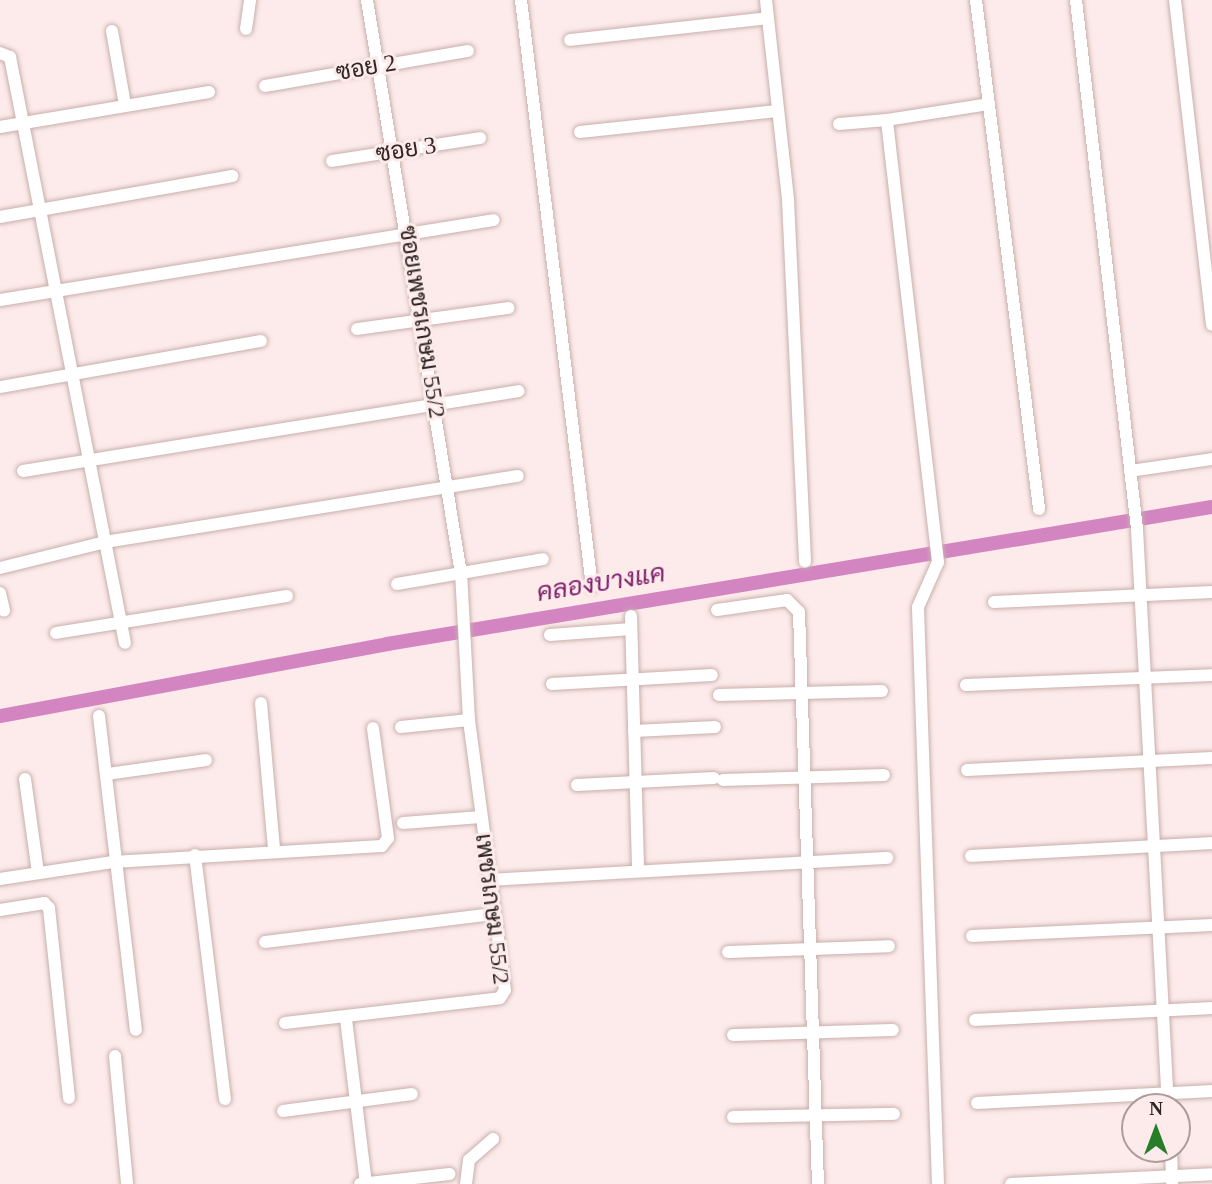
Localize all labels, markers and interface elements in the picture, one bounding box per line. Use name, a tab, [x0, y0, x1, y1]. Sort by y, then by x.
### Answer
street label: ซอย 2	[334, 49, 398, 87]
street label: ซอย 3	[374, 131, 438, 169]
street label: ซอยเพชรเกษม 55/2	[393, 224, 451, 420]
water label: คลองบางแค	[534, 557, 668, 609]
street label: เพชรเกษม 55/2	[468, 832, 516, 986]
north arrow	[1121, 1093, 1191, 1163]
text: N	[1149, 1098, 1163, 1119]

